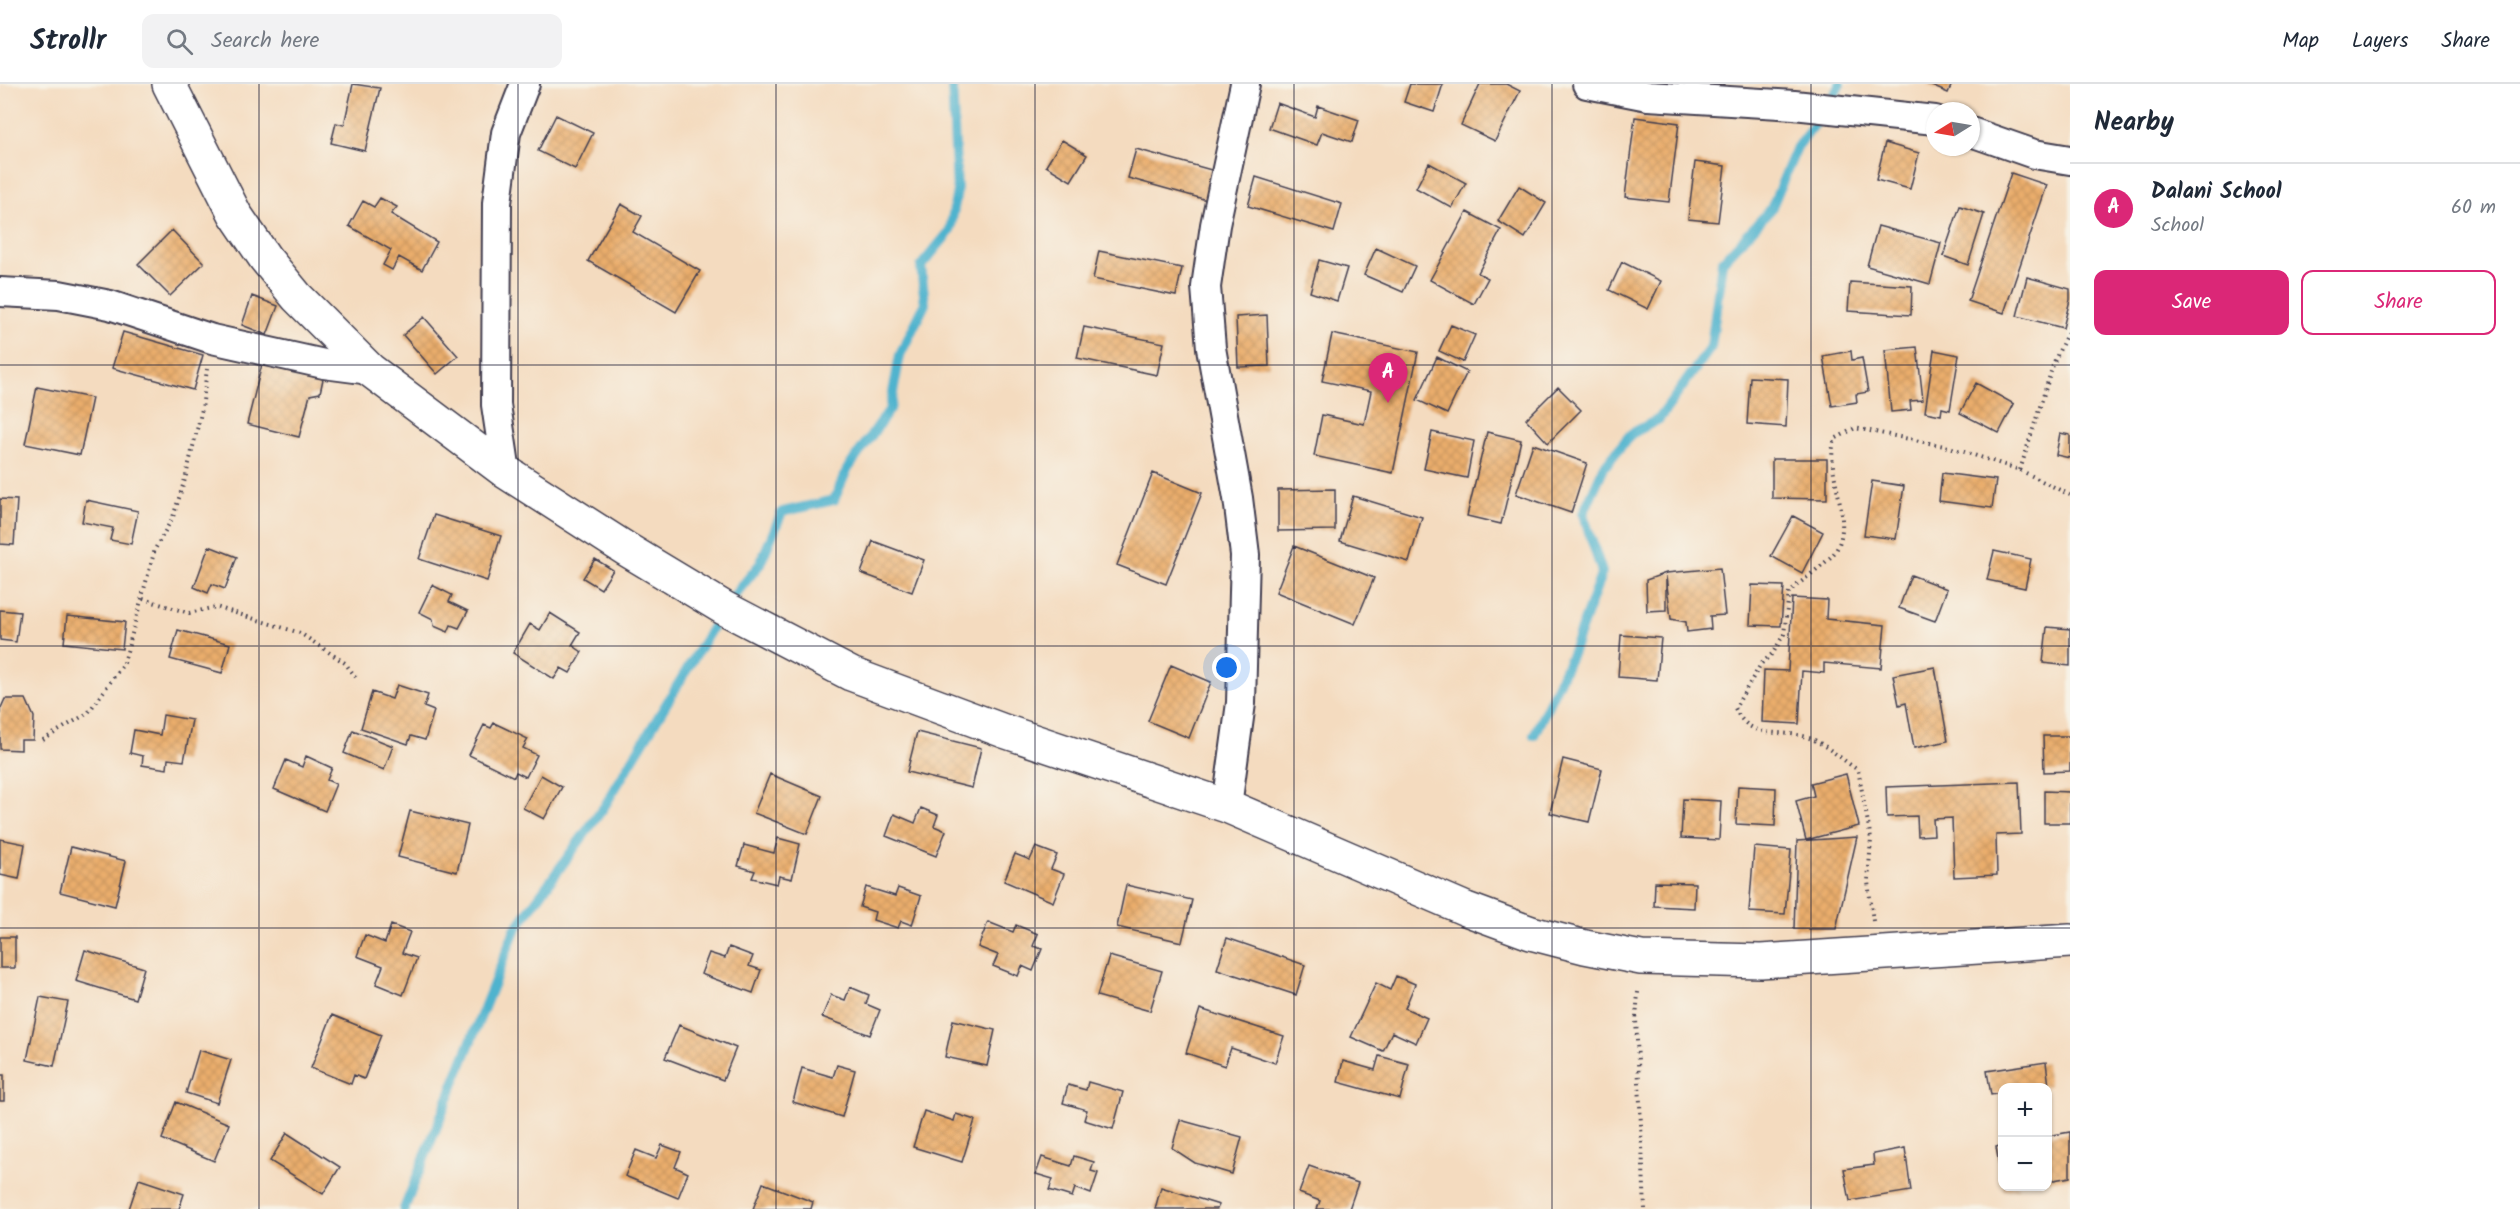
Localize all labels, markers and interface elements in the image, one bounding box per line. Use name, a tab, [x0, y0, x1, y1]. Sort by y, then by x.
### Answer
search box	[142, 14, 562, 68]
text: Strollr	[30, 19, 106, 64]
text: Search here	[211, 24, 320, 59]
icon: search	[163, 25, 196, 58]
text: Map	[2282, 25, 2319, 58]
text: Layers	[2352, 25, 2408, 58]
text: Share	[2441, 25, 2490, 58]
north arrow	[1926, 102, 1980, 156]
text: Nearby	[2094, 102, 2174, 144]
text: Dalani School	[2151, 175, 2282, 210]
text: A	[2107, 192, 2120, 224]
text: 60 m	[2451, 192, 2496, 224]
text: School	[2151, 210, 2204, 242]
button: Save	[2094, 270, 2289, 335]
button: Share	[2301, 270, 2496, 335]
pin: A	[1368, 354, 1408, 403]
your location	[1212, 653, 1241, 682]
map controls	[1998, 1083, 2052, 1191]
button: +	[1998, 1083, 2052, 1137]
button: −	[1998, 1137, 2052, 1191]

